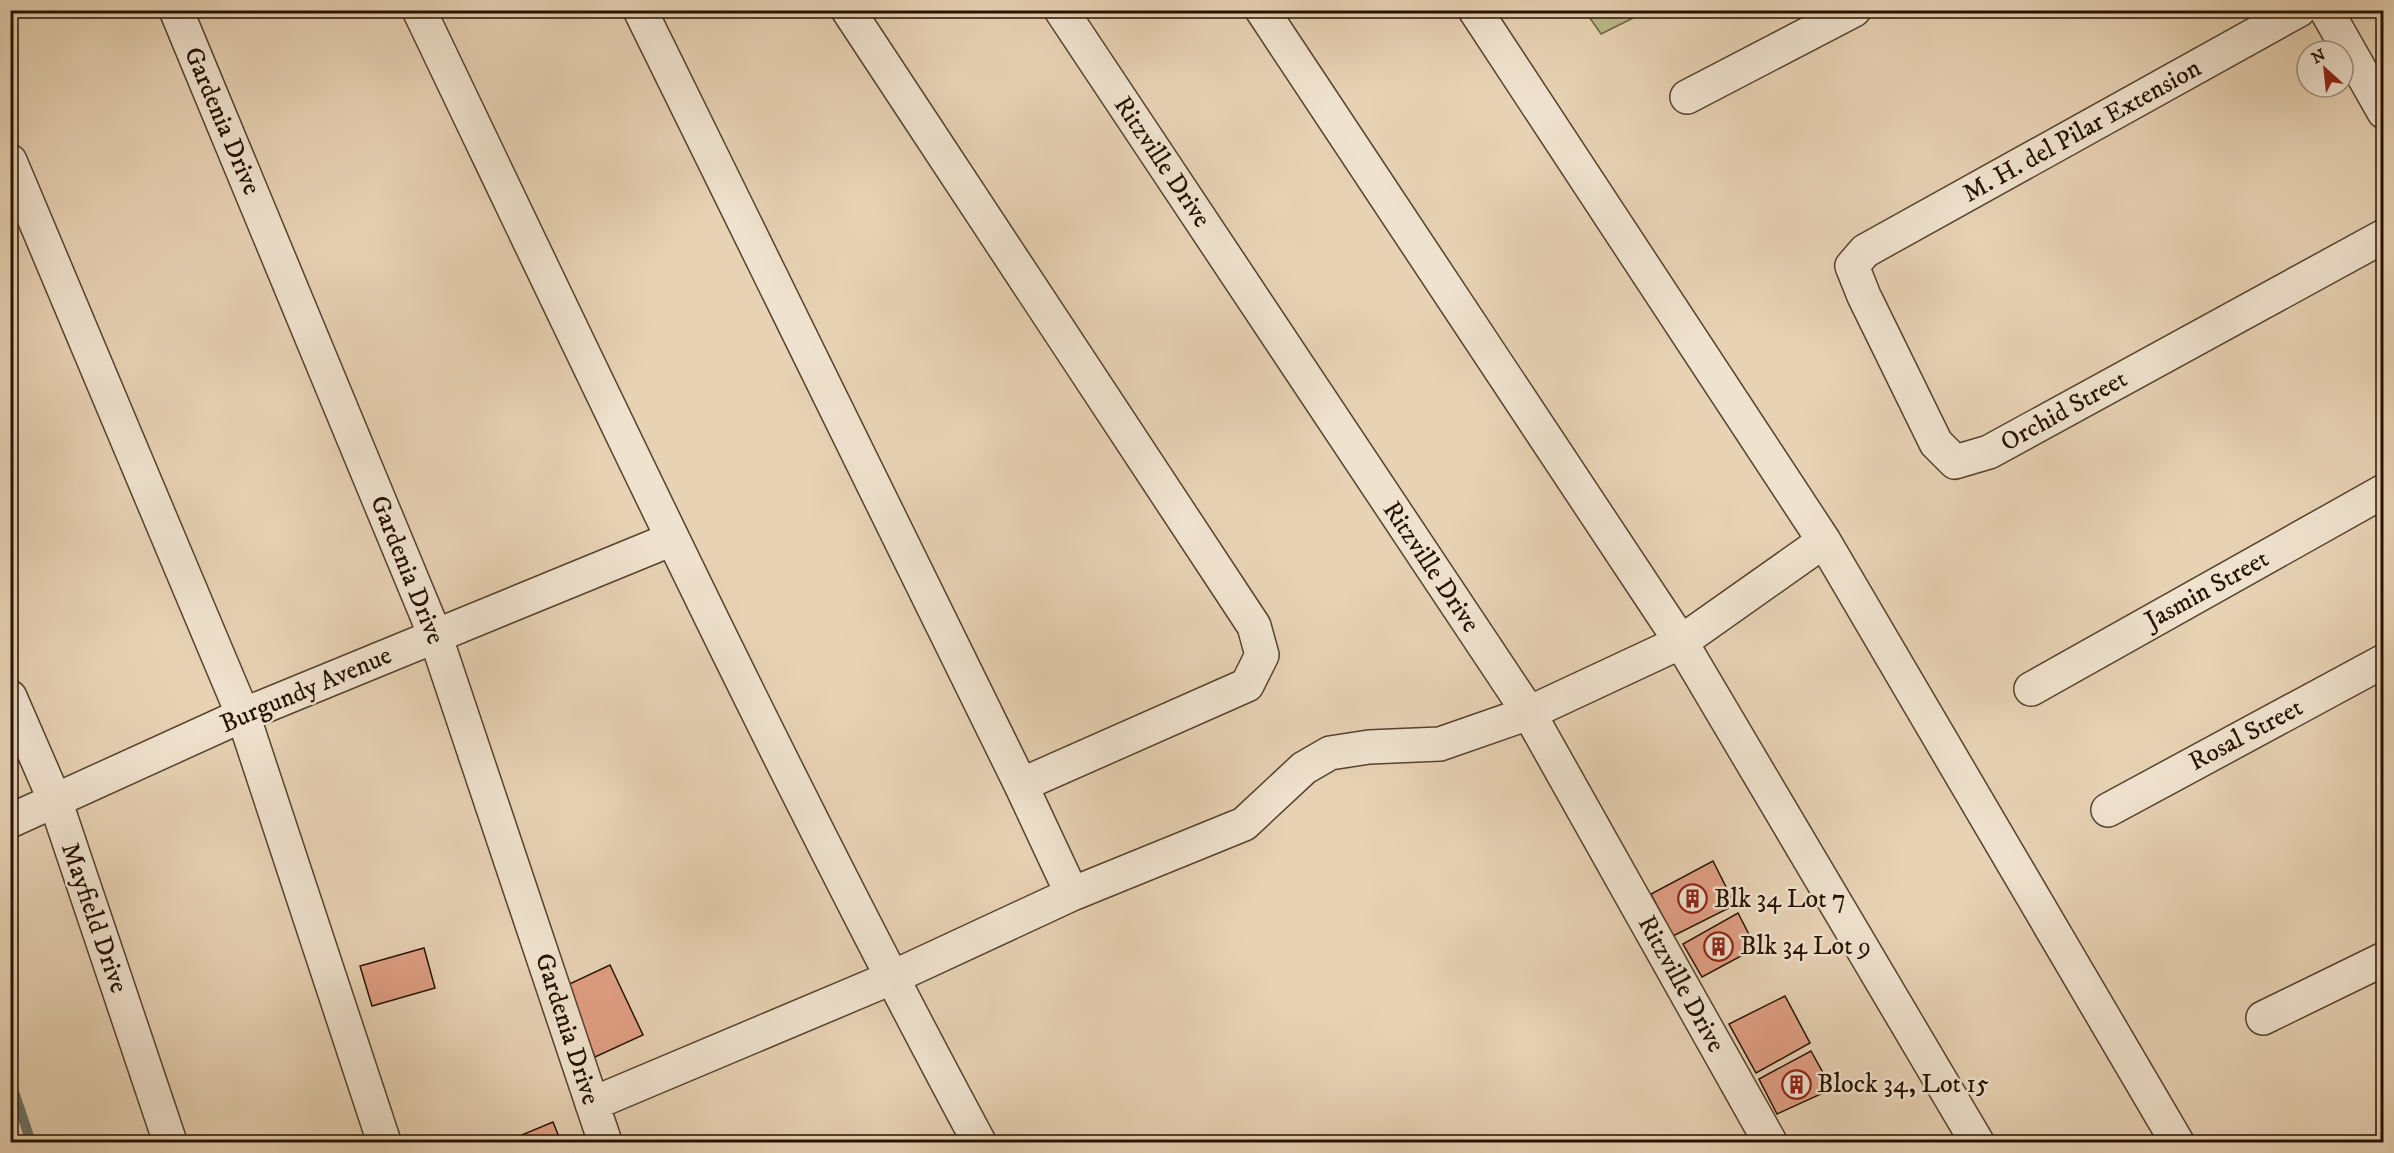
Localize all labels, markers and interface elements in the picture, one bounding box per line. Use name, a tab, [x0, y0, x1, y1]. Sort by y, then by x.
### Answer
north arrow	[2295, 39, 2355, 99]
street label: Gardenia Drive	[176, 42, 268, 200]
text: N	[2308, 45, 2329, 68]
street label: M. H. del Pilar Extension	[1957, 52, 2207, 210]
street label: Ritzville Drive	[1106, 90, 1218, 234]
street label: Orchid Street	[1995, 363, 2133, 459]
street label: Gardenia Drive	[362, 491, 452, 649]
street label: Ritzville Drive	[1375, 495, 1487, 639]
street label: Jasmin Street	[2138, 542, 2275, 638]
street label: Burgundy Avenue	[215, 639, 397, 741]
street label: Rosal Street	[2183, 691, 2309, 779]
street label: Mayfield Drive	[53, 839, 135, 997]
building icon: Blk 34 Lot 7	[1677, 883, 1709, 915]
place label: Blk 34 Lot 7	[1714, 883, 1846, 916]
street label: Ritzville Drive	[1630, 910, 1732, 1058]
building icon: Blk 34 Lot 9	[1703, 930, 1735, 962]
place label: Blk 34 Lot 9	[1740, 930, 1871, 963]
street label: Gardenia Drive	[527, 949, 607, 1109]
building icon: Block 34, Lot 15	[1780, 1068, 1812, 1100]
place label: Block 34, Lot 15	[1817, 1068, 1989, 1101]

